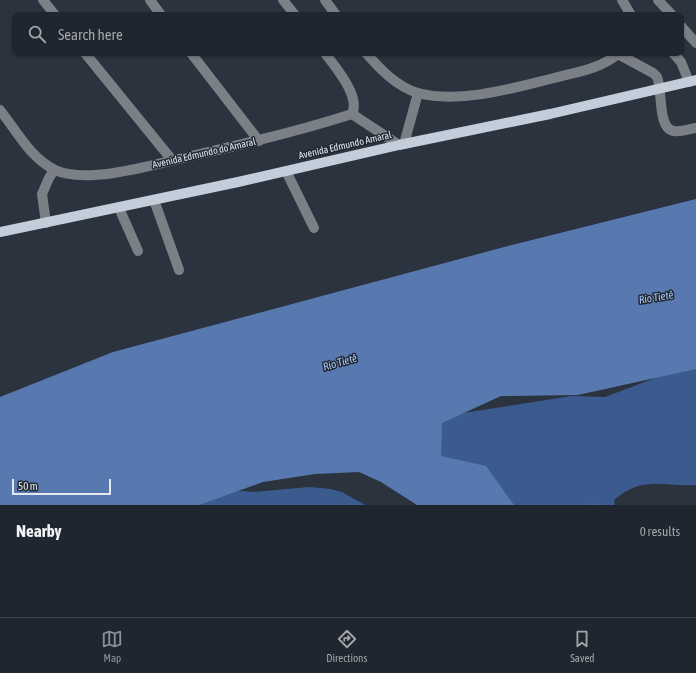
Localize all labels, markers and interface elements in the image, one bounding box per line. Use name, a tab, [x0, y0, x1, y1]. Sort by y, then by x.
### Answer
search box	[12, 12, 684, 56]
icon: search	[26, 23, 48, 45]
text: Search here	[58, 26, 123, 43]
street label: Avenida Edmundo Amaral	[298, 129, 393, 161]
street label: Avenida Edmundo do Amaral	[151, 136, 257, 170]
water label: Rio Tietê	[638, 288, 674, 306]
water label: Rio Tietê	[322, 351, 358, 373]
scale bar	[12, 477, 111, 496]
text: 50 m	[18, 480, 38, 492]
text: Nearby	[16, 521, 62, 541]
text: 0 results	[640, 524, 680, 539]
tab: Map	[101, 628, 123, 664]
tab: Directions	[326, 628, 367, 664]
tab: Saved	[570, 628, 595, 664]

